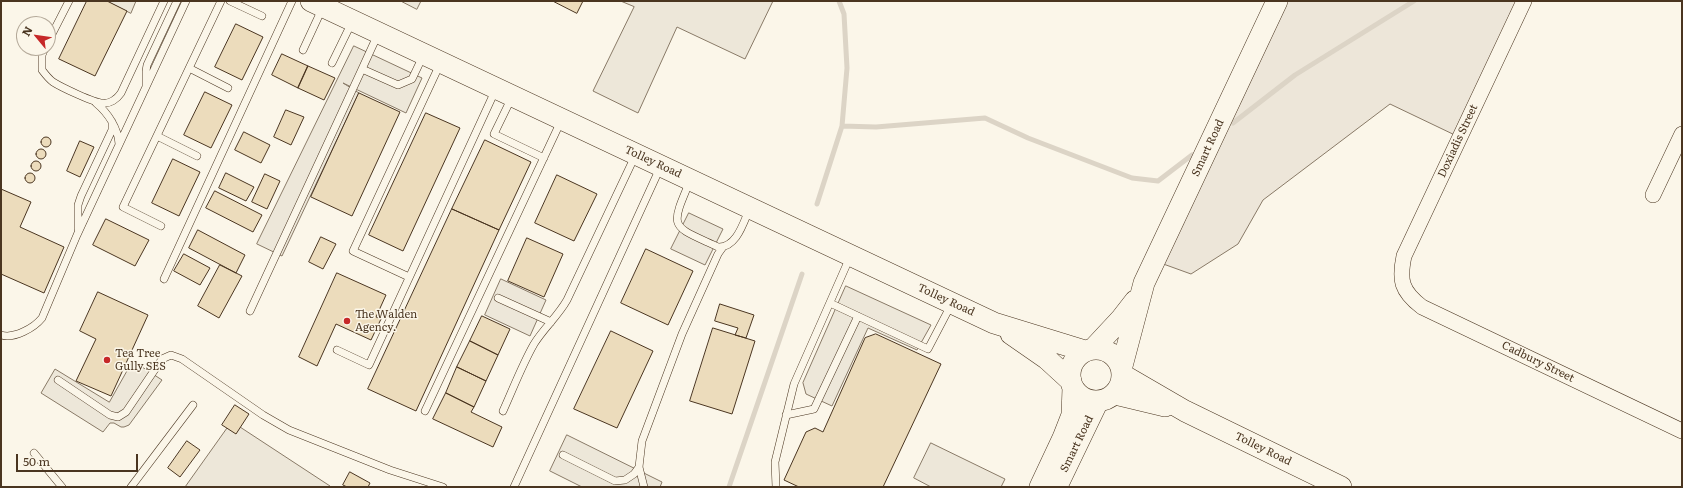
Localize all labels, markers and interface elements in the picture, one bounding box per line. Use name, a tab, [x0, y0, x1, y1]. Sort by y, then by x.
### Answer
north arrow	[16, 16, 56, 56]
text: N	[17, 23, 36, 39]
street label: Doxiadis Street	[1435, 102, 1481, 180]
street label: Smart Road	[1189, 117, 1227, 179]
street label: Tolley Road	[622, 143, 684, 181]
street label: Tolley Road	[915, 281, 977, 319]
place label: The Walden Agency.	[355, 308, 417, 334]
marker: The Walden Agency.	[342, 316, 352, 326]
street label: Cadbury Street	[1500, 339, 1576, 385]
place label: Tea Tree Gully SES	[115, 347, 166, 373]
marker: Tea Tree Gully SES	[102, 355, 112, 365]
street label: Smart Road	[1058, 413, 1096, 475]
street label: Tolley Road	[1232, 430, 1294, 468]
scale bar	[18, 446, 140, 472]
text: 50 m	[23, 452, 50, 470]

